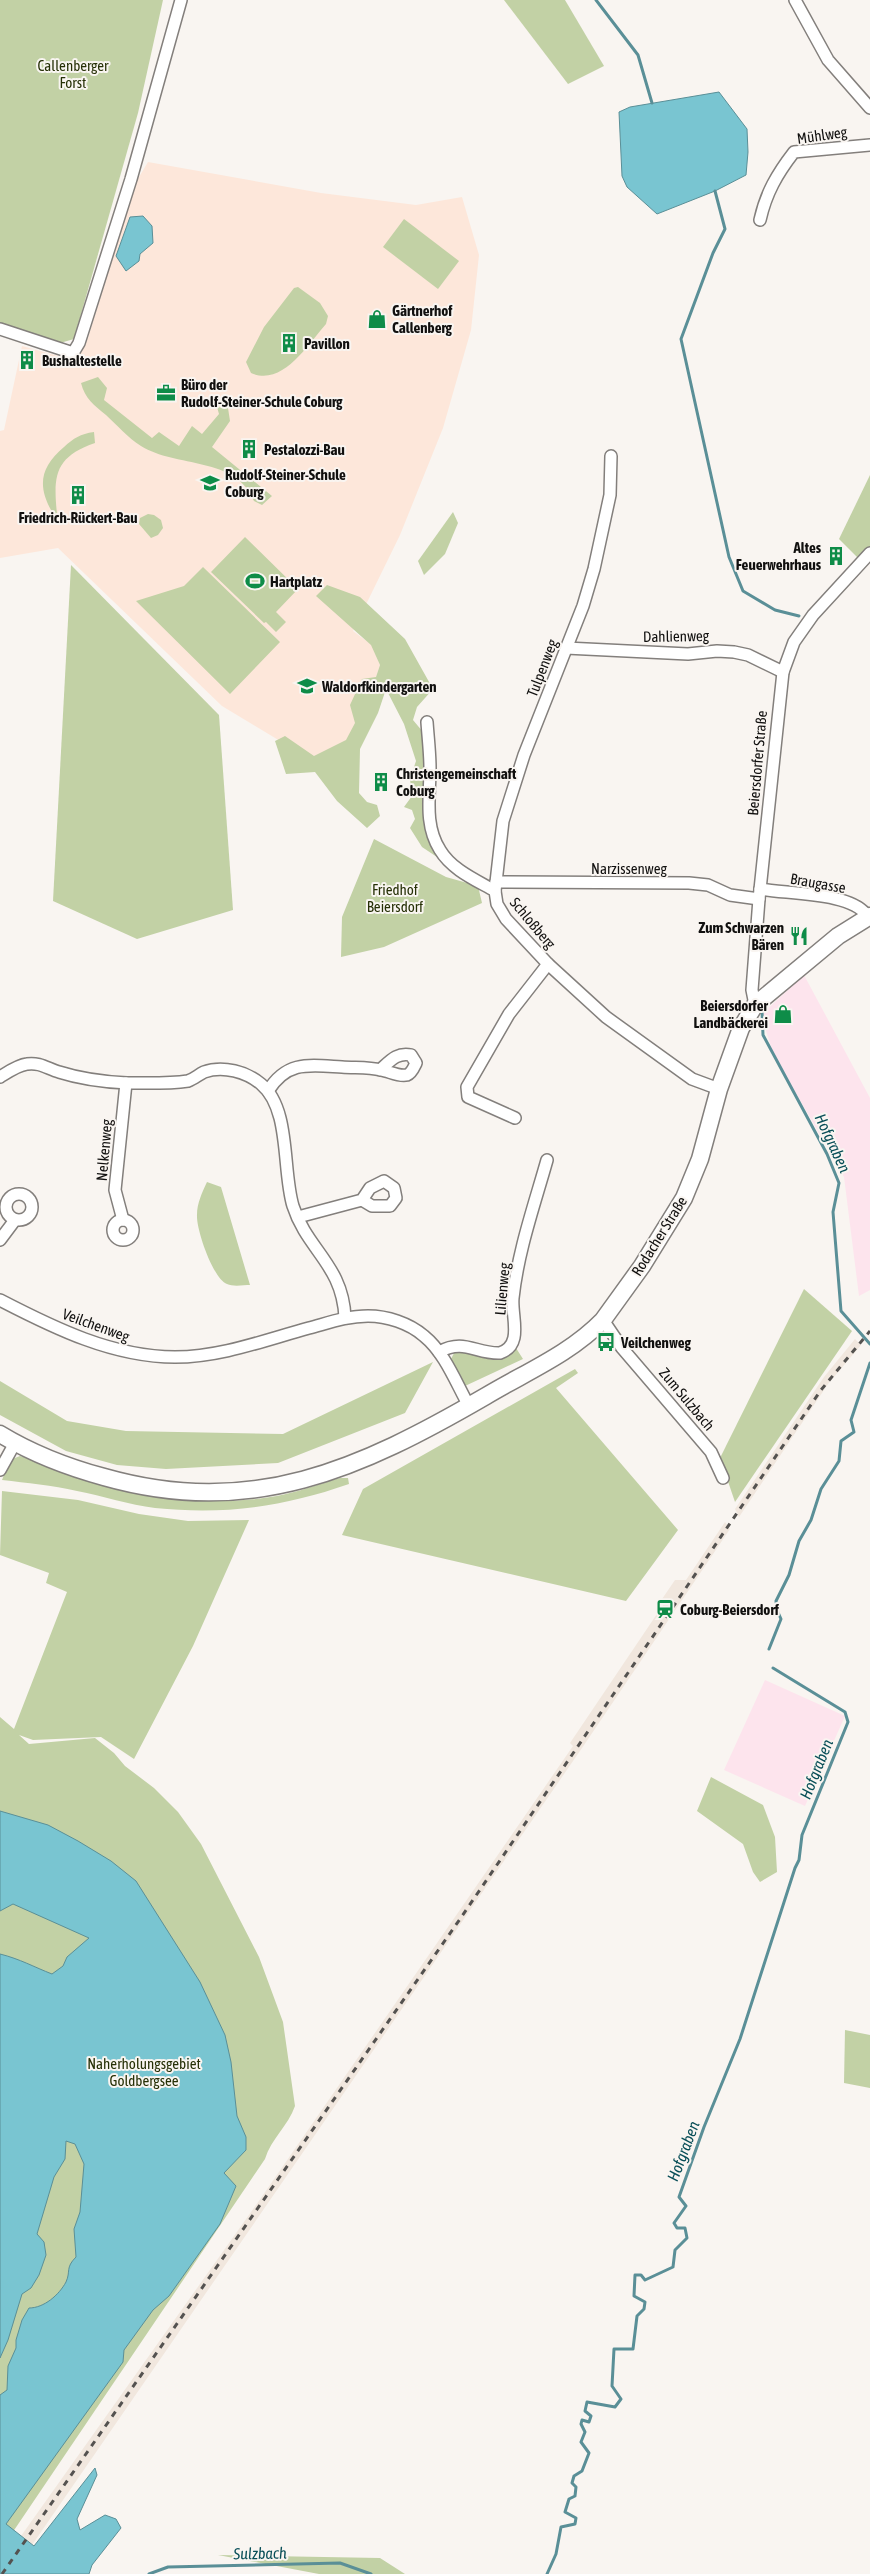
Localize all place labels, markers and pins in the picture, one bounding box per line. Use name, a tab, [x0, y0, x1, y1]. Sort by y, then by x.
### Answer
place label: Gärtnerhof Callenberg	[392, 302, 453, 336]
shop icon: Gärtnerhof Callenberg	[366, 308, 388, 330]
building icon: Pavillon	[278, 332, 300, 354]
place label: Pavillon	[304, 335, 350, 352]
building icon: Bushaltestelle	[16, 349, 38, 371]
place label: Bushaltestelle	[42, 352, 122, 369]
place label: Büro der Rudolf-Steiner-Schule Coburg	[181, 376, 343, 410]
office icon: Büro der Rudolf-Steiner-Schule Coburg	[155, 382, 177, 404]
building icon: Pestalozzi-Bau	[238, 438, 260, 460]
place label: Pestalozzi-Bau	[264, 441, 345, 458]
place label: Rudolf-Steiner-Schule Coburg	[225, 466, 346, 500]
school or university icon: Rudolf-Steiner-Schule Coburg	[199, 472, 221, 494]
building icon: Friedrich-Rückert-Bau	[67, 484, 89, 506]
place label: Friedrich-Rückert-Bau	[19, 509, 138, 526]
place label: Altes Feuerwehrhaus	[736, 539, 822, 573]
building icon: Altes Feuerwehrhaus	[825, 545, 847, 567]
sports icon: Hartplatz	[244, 570, 266, 592]
place label: Hartplatz	[270, 573, 323, 590]
school or university icon: Waldorfkindergarten	[296, 675, 318, 697]
place label: Waldorfkindergarten	[321, 678, 437, 695]
place label: Christengemeinschaft Coburg	[396, 765, 517, 799]
building icon: Christengemeinschaft Coburg	[370, 771, 392, 793]
place label: Zum Schwarzen Bären	[698, 919, 784, 953]
restaurant icon: Zum Schwarzen Bären	[788, 925, 810, 947]
place label: Beiersdorfer Landbäckerei	[693, 997, 769, 1031]
shop icon: Beiersdorfer Landbäckerei	[772, 1003, 794, 1025]
bus stop icon: Veilchenweg	[595, 1331, 617, 1353]
place label: Veilchenweg	[620, 1334, 692, 1351]
station icon: Coburg-Beiersdorf	[654, 1598, 676, 1620]
place label: Coburg-Beiersdorf	[680, 1601, 780, 1618]

